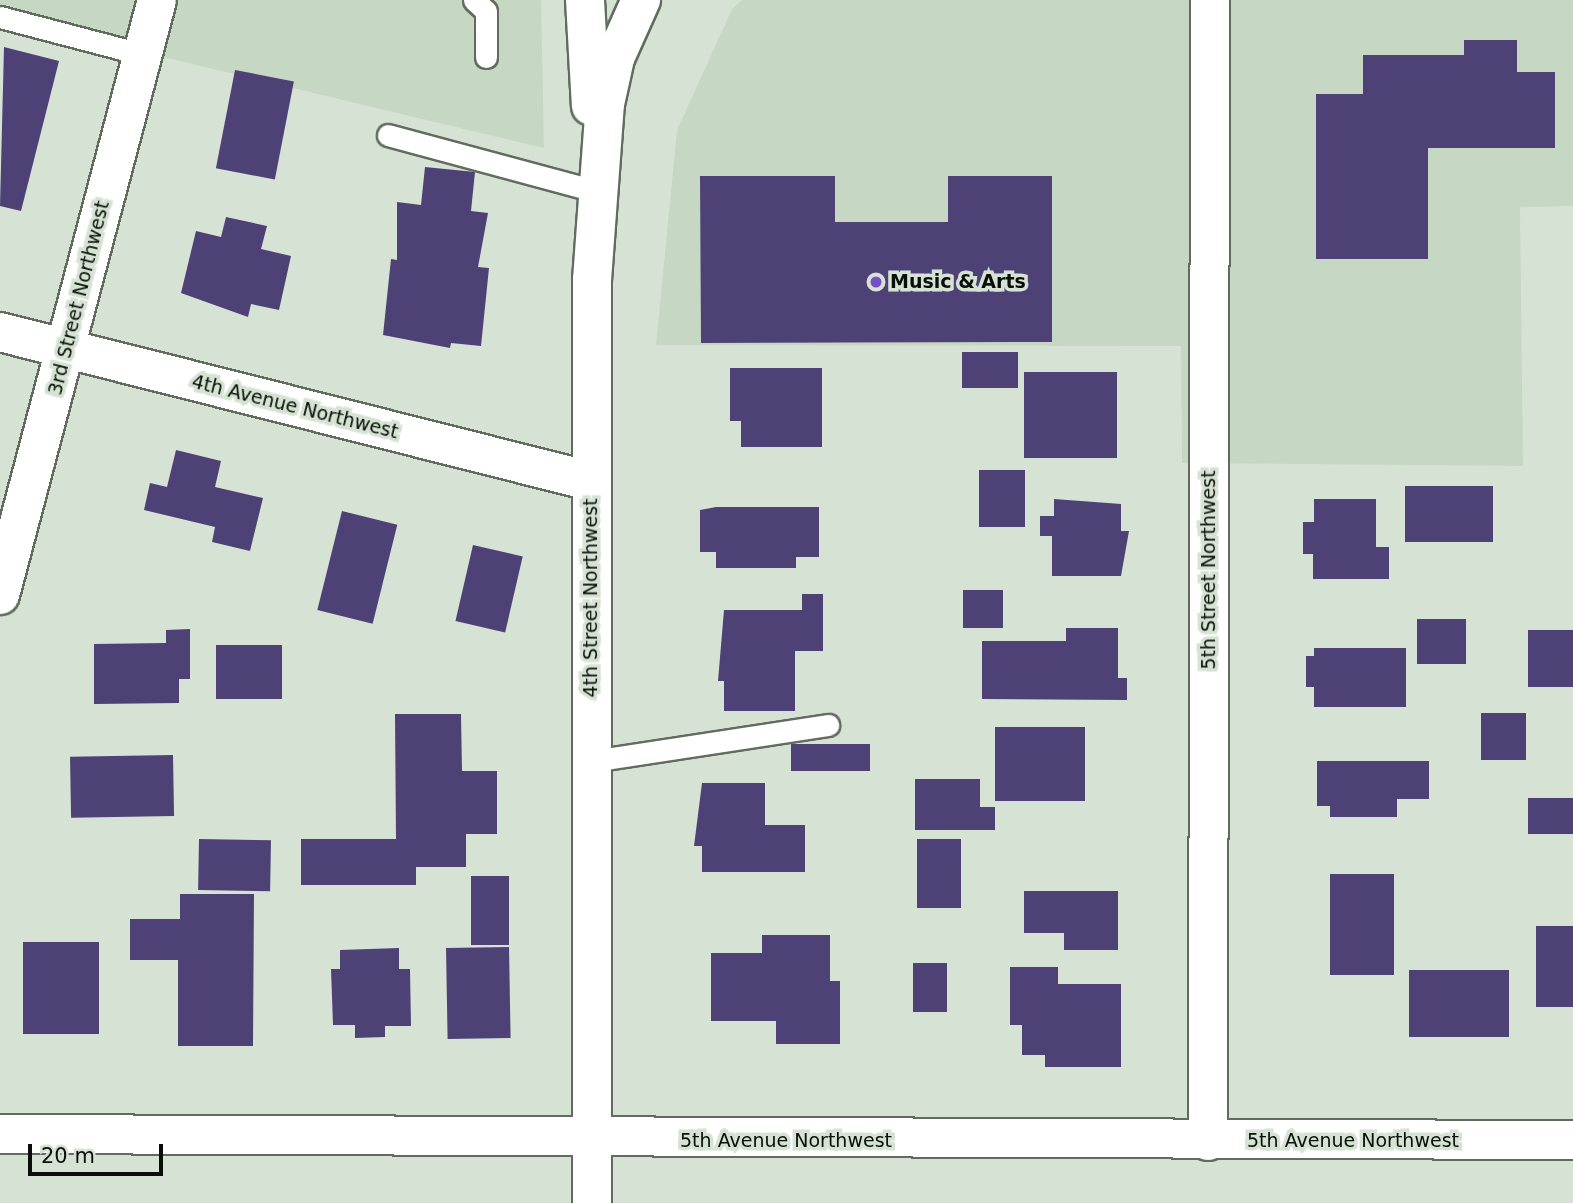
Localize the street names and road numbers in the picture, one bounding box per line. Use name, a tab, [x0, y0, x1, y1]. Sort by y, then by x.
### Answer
street label: 3rd Street Northwest	[44, 199, 114, 397]
street label: 4th Avenue Northwest	[189, 370, 401, 444]
street label: 5th Street Northwest	[1198, 470, 1220, 670]
street label: 4th Street Northwest	[580, 498, 602, 698]
street label: 5th Avenue Northwest	[680, 1130, 892, 1152]
street label: 5th Avenue Northwest	[1247, 1130, 1459, 1152]

